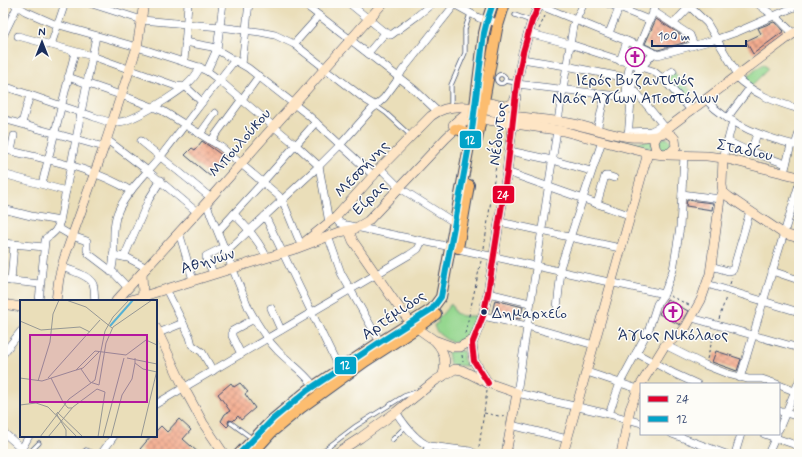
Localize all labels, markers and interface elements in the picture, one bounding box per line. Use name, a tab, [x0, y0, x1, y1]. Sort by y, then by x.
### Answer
north arrow	[22, 22, 62, 62]
scale bar	[652, 22, 746, 48]
text: N	[38, 26, 46, 40]
text: 100 m	[658, 29, 690, 45]
church icon: Ιερός Βυζαντινός Ναός Αγίων Αποστόλων	[624, 46, 646, 68]
place label: Ιερός Βυζαντινός Ναός Αγίων Αποστόλων	[552, 70, 718, 109]
street label: Νέδοντος	[483, 101, 513, 167]
street label: Μπουλούκου	[204, 104, 276, 182]
line badge: 12	[459, 130, 482, 149]
text: 12	[465, 134, 476, 148]
street label: Σταδίου	[715, 134, 775, 167]
street label: Μεσσήνης	[330, 136, 394, 202]
street label: Είρας	[348, 176, 392, 220]
line badge: 24	[492, 185, 515, 204]
text: 24	[497, 189, 509, 203]
street label: Αθηνών	[178, 243, 237, 280]
street label: Αρτέμιδος	[357, 285, 430, 345]
inset map	[20, 300, 157, 437]
church icon: Άγιος Νικόλαος	[662, 301, 684, 323]
place label: Δημαρχείο	[492, 304, 567, 324]
marker: Δημαρχείο	[479, 307, 489, 317]
place label: Άγιος Νικόλαος	[618, 325, 728, 346]
line badge: 12	[334, 356, 357, 375]
text: 12	[340, 359, 351, 373]
legend	[640, 383, 780, 435]
text: 24	[676, 392, 689, 408]
text: 12	[676, 412, 688, 428]

